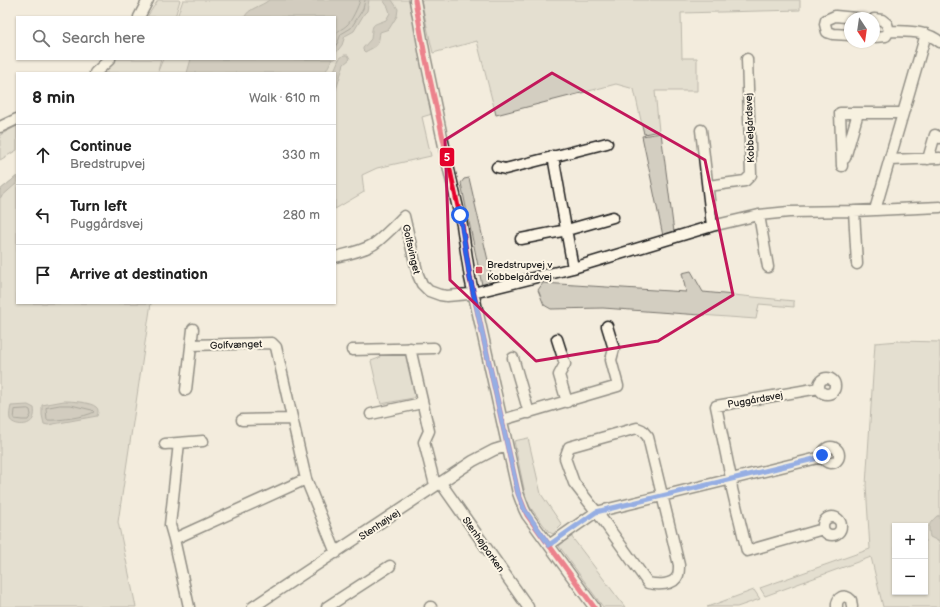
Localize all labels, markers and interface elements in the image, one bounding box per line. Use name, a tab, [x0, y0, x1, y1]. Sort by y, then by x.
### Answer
north arrow	[844, 12, 880, 48]
search box	[16, 16, 336, 60]
icon: search	[30, 27, 52, 49]
text: Search here	[62, 29, 145, 48]
text: 8 min	[32, 88, 75, 108]
text: Walk · 610 m	[249, 90, 320, 106]
street label: Kobbelgårdsvej	[743, 93, 757, 163]
text: Continue	[70, 137, 132, 156]
icon: ahead	[32, 144, 54, 166]
text: 330 m	[282, 147, 320, 163]
line badge: 5	[439, 147, 455, 167]
text: 5	[444, 151, 451, 164]
text: Bredstrupvej	[70, 156, 145, 172]
text: Turn left	[70, 197, 127, 216]
icon: left	[32, 204, 54, 226]
route start	[451, 206, 469, 224]
text: 280 m	[283, 207, 320, 223]
text: Puggårdsvej	[70, 216, 143, 232]
street label: Golfsvinget	[399, 223, 423, 275]
place label: Bredstrupvej v Kobbelgårdvej	[487, 259, 553, 283]
icon: arrive	[32, 264, 54, 286]
text: Arrive at destination	[70, 265, 208, 284]
marker: Bredstrupvej v Kobbelgårdvej	[474, 265, 484, 275]
street label: Golfvænget	[210, 338, 262, 352]
street label: Puggårdsvej	[726, 389, 784, 411]
route end	[813, 446, 831, 464]
street label: Stenhøjvej	[357, 507, 402, 543]
street label: Stenhøjparken	[460, 514, 507, 575]
map controls	[892, 523, 928, 595]
button: +	[892, 523, 928, 559]
button: −	[892, 559, 928, 595]

